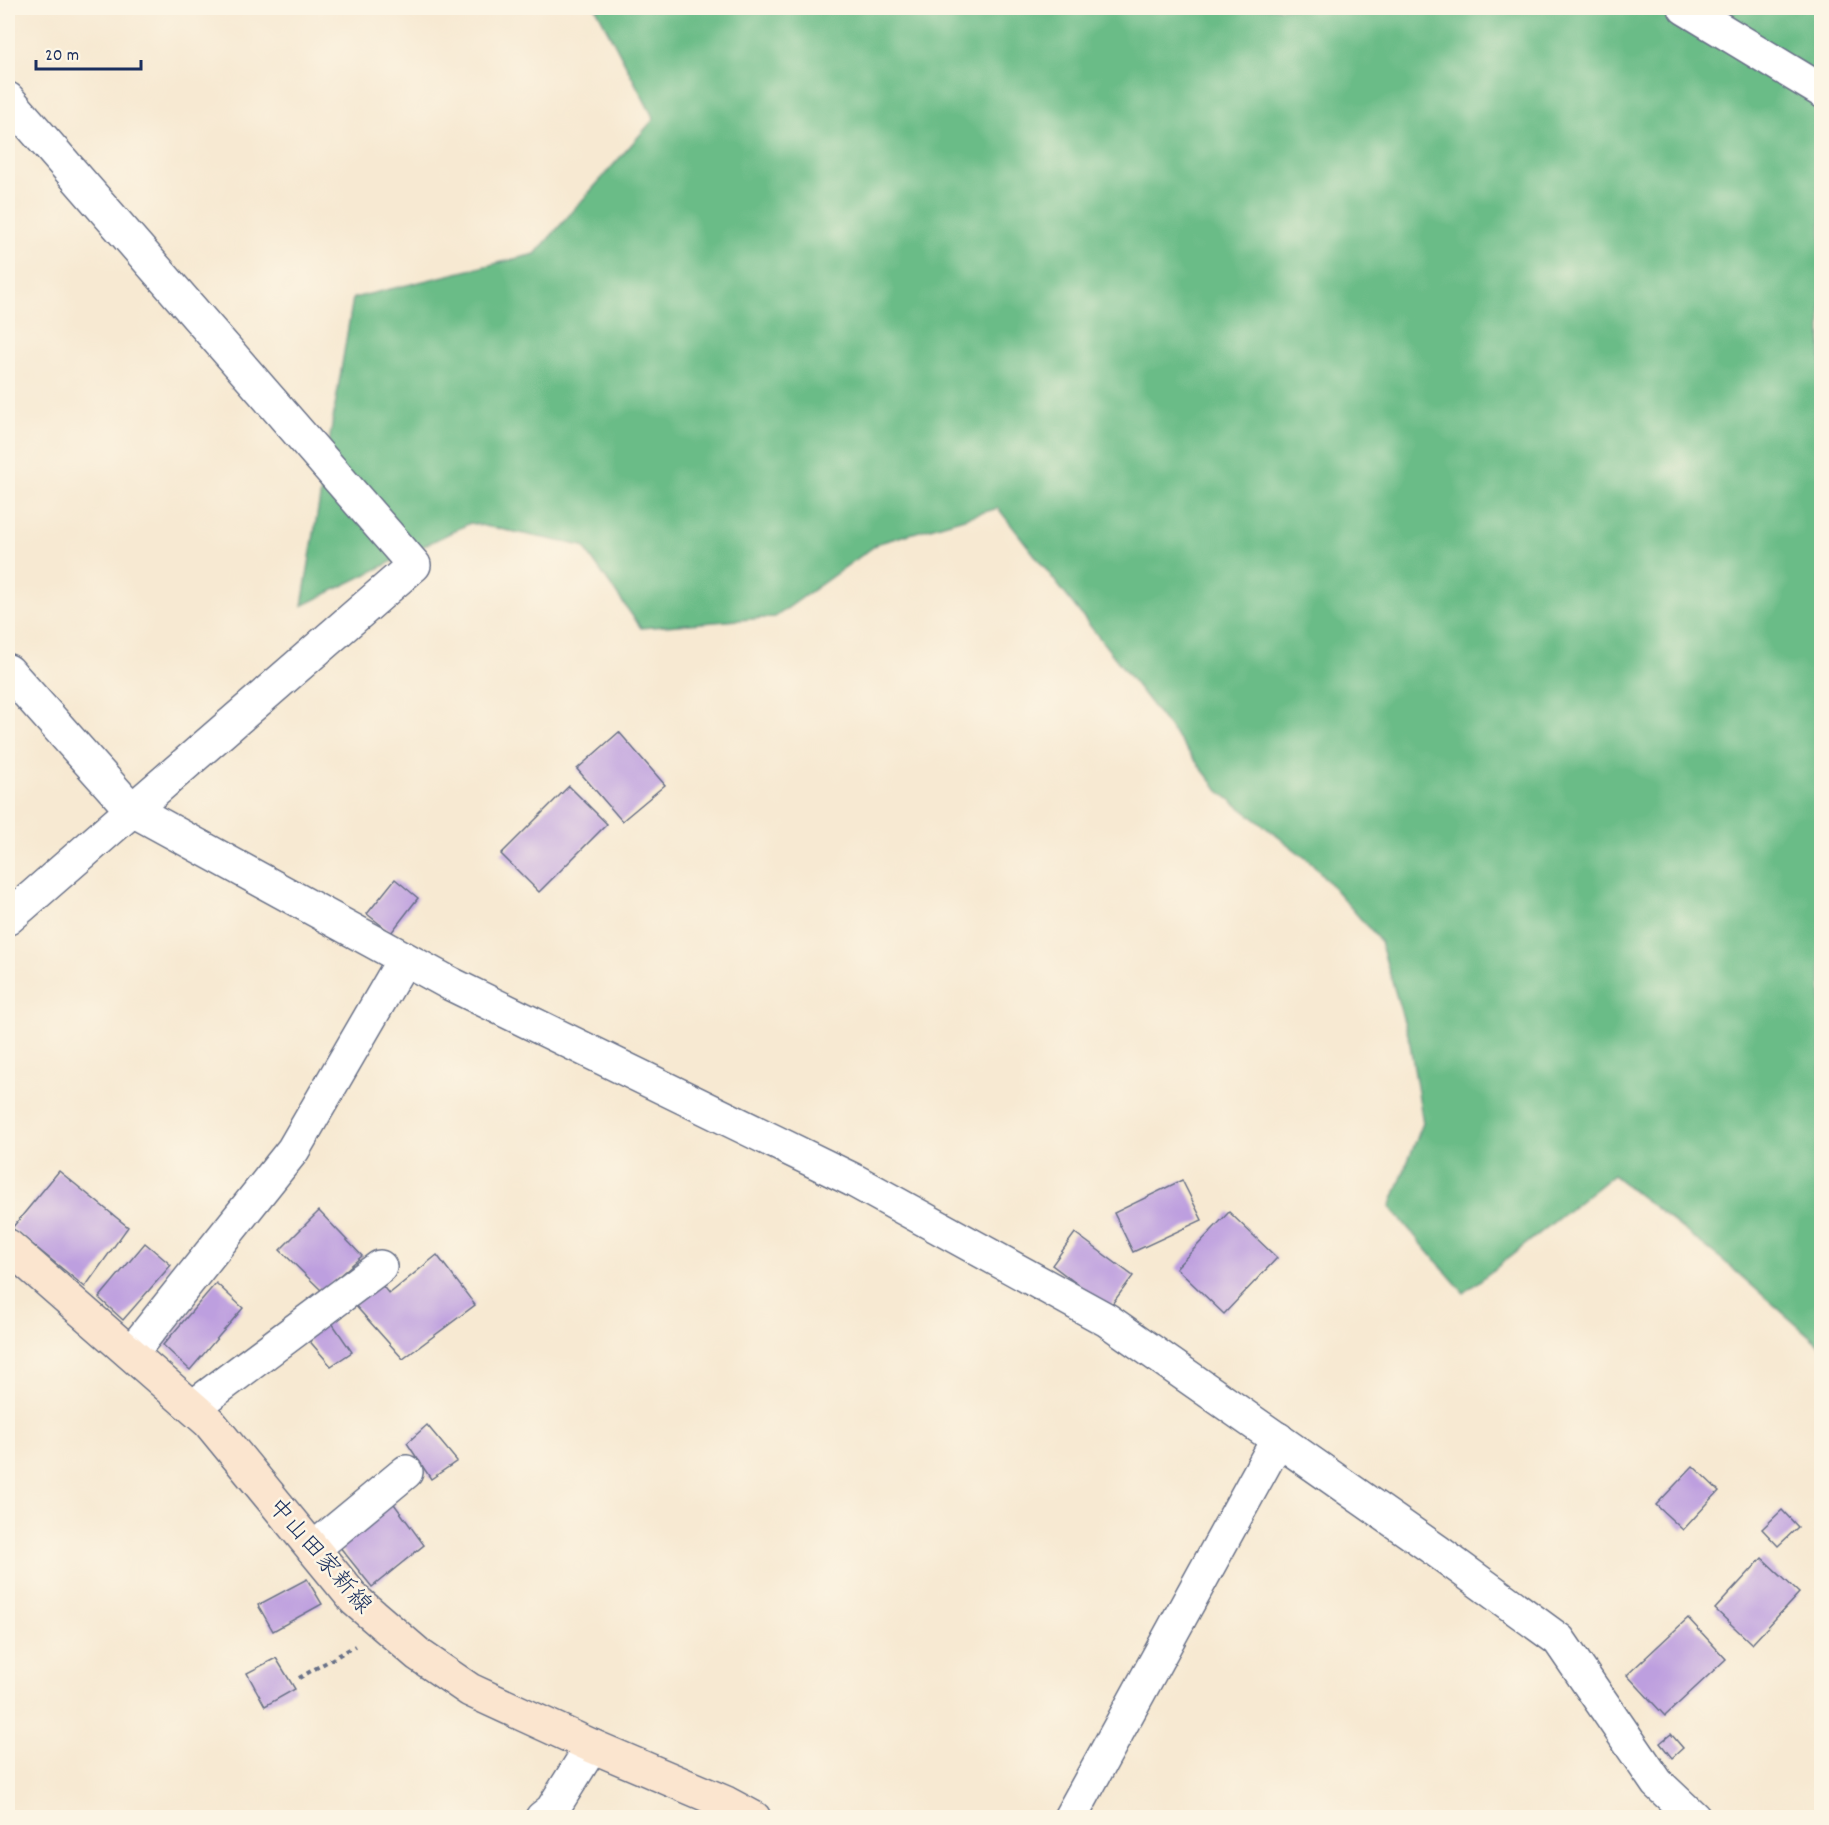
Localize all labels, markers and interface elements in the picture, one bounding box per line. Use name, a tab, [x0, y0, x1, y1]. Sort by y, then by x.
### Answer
scale bar	[36, 33, 141, 71]
text: 20 m	[45, 44, 79, 69]
street label: 中山田家新線	[259, 1491, 379, 1622]

